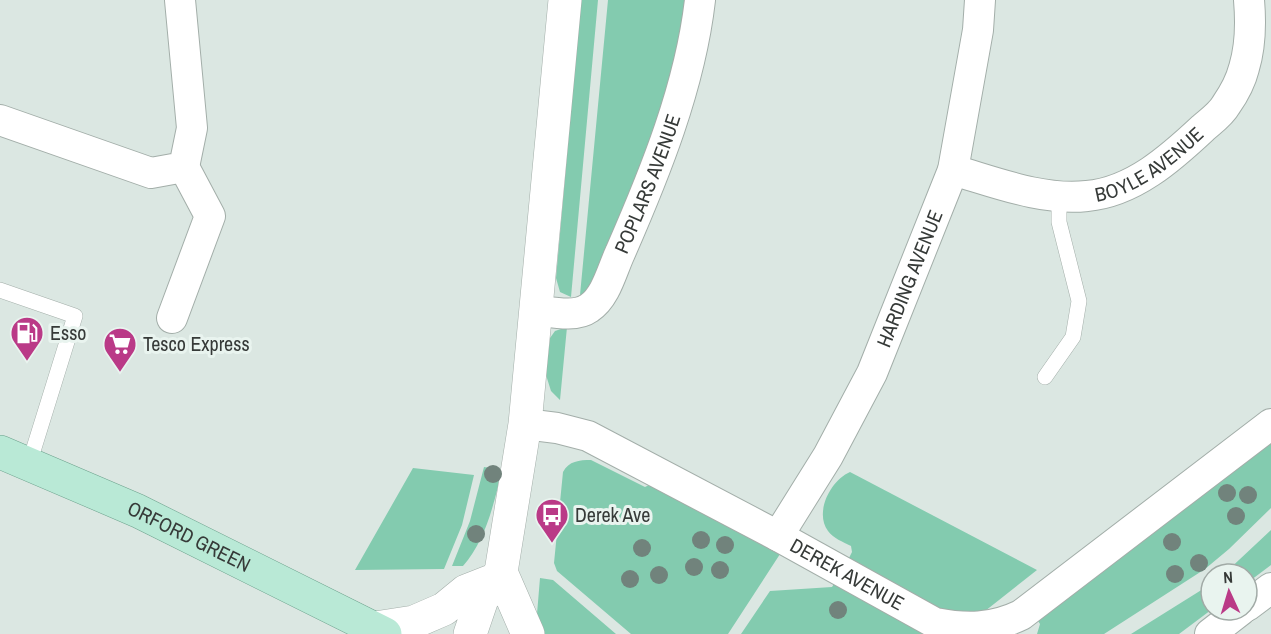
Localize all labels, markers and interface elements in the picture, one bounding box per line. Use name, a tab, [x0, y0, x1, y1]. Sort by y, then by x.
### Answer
street label: POPLARS AVENUE	[608, 110, 686, 257]
street label: BOYLE AVENUE	[1092, 120, 1209, 208]
street label: HARDING AVENUE	[870, 206, 949, 351]
fuel station icon: Esso	[9, 315, 45, 362]
place label: Esso	[50, 319, 86, 346]
supermarket icon: Tesco Express	[102, 326, 138, 373]
place label: Tesco Express	[143, 330, 250, 357]
street label: ORFORD GREEN	[124, 494, 255, 578]
bus stop icon: Derek Ave	[534, 497, 570, 544]
place label: Derek Ave	[575, 501, 650, 528]
street label: DEREK AVENUE	[785, 531, 909, 616]
north arrow	[1199, 562, 1259, 622]
text: N	[1222, 566, 1233, 588]

